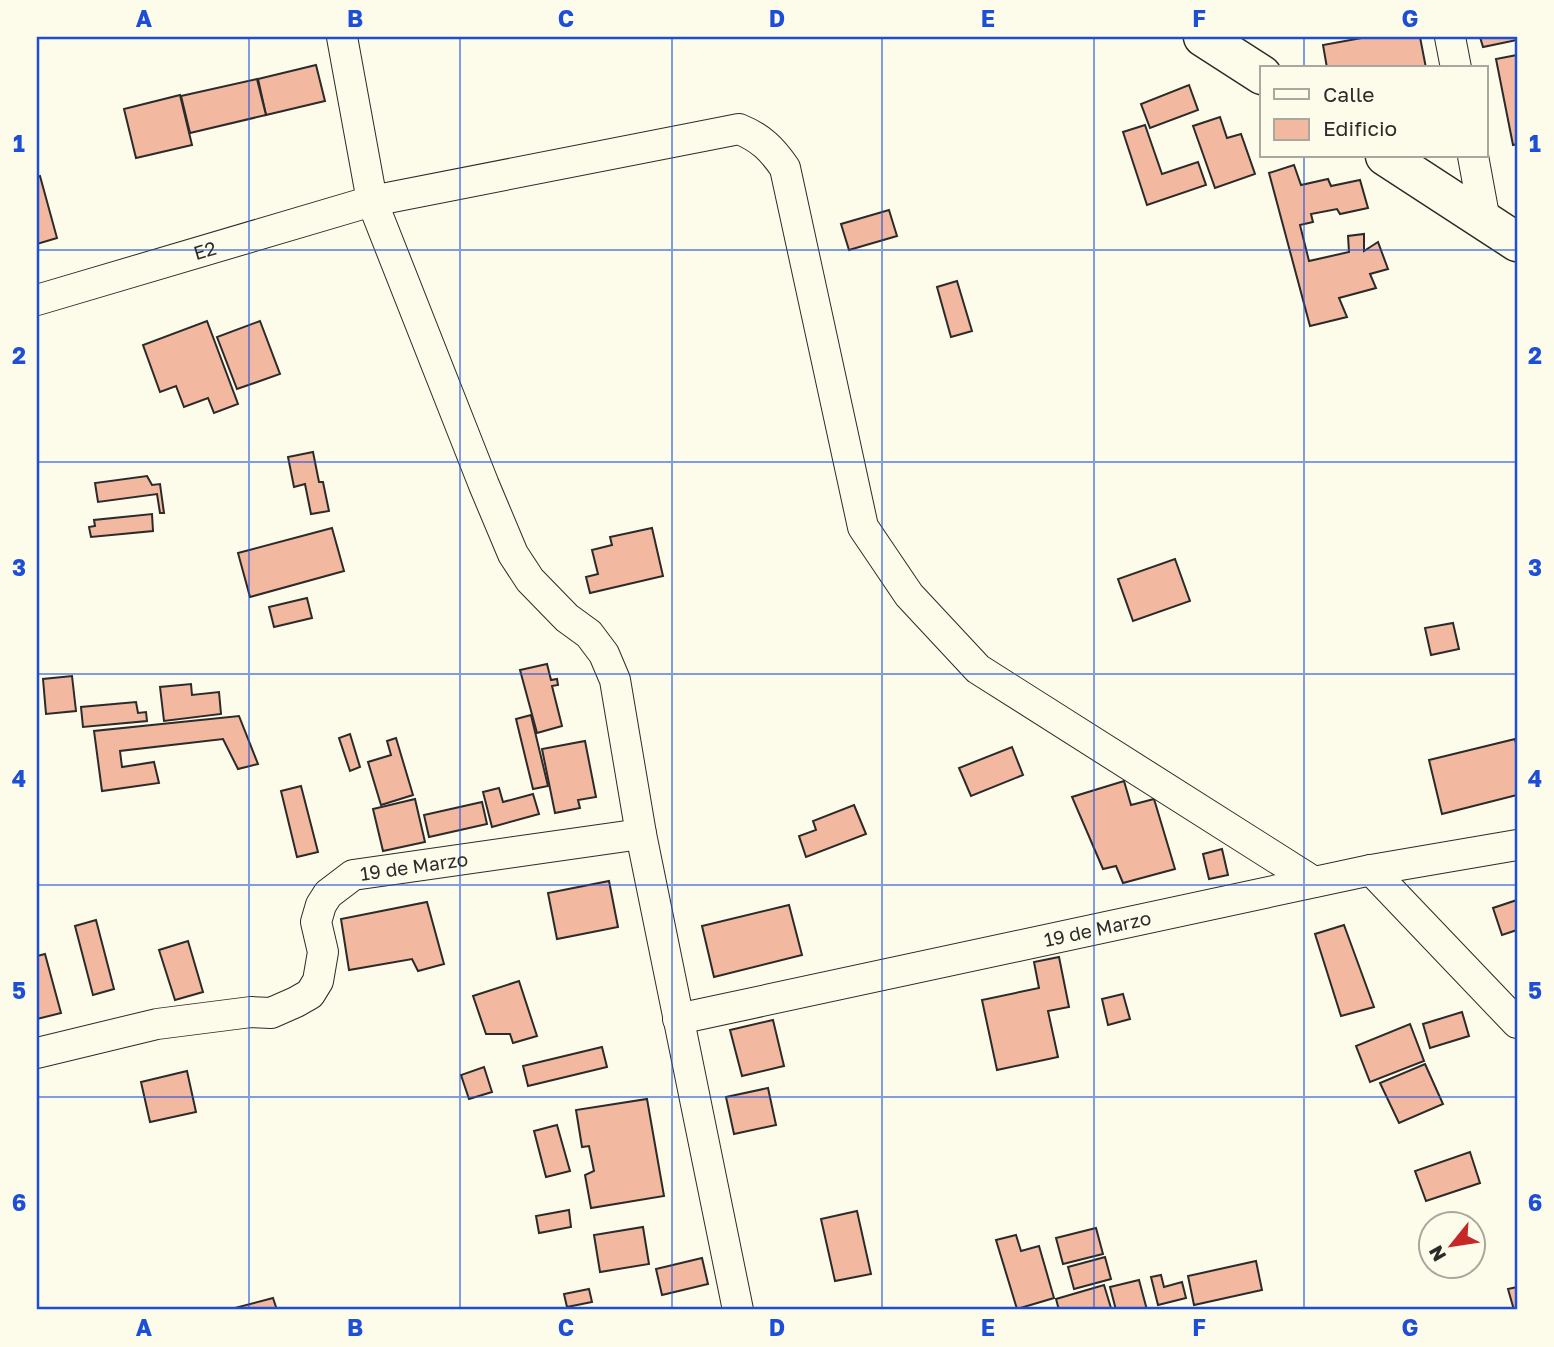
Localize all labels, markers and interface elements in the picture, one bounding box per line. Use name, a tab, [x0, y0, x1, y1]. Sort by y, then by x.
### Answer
text: A	[136, 4, 153, 32]
text: B	[347, 4, 363, 32]
text: C	[558, 4, 574, 32]
text: D	[769, 4, 785, 32]
text: E	[981, 4, 995, 32]
text: F	[1192, 4, 1206, 32]
text: G	[1402, 4, 1418, 32]
legend	[1260, 66, 1488, 158]
text: Calle	[1323, 81, 1375, 107]
text: Edificio	[1323, 115, 1397, 141]
text: 1	[13, 129, 25, 157]
text: 1	[1529, 129, 1541, 157]
street label: E2	[191, 236, 219, 264]
text: 2	[12, 341, 26, 369]
text: 2	[1528, 341, 1542, 369]
text: 3	[12, 553, 26, 581]
text: 3	[1528, 553, 1542, 581]
text: 4	[12, 764, 26, 792]
text: 4	[1528, 764, 1542, 792]
street label: 19 de Marzo	[359, 847, 469, 885]
street label: 19 de Marzo	[1042, 906, 1153, 951]
text: 5	[12, 976, 26, 1004]
text: 5	[1528, 976, 1542, 1004]
text: 6	[12, 1188, 26, 1216]
text: 6	[1528, 1188, 1542, 1216]
north arrow	[1418, 1210, 1488, 1280]
text: N	[1423, 1242, 1450, 1266]
text: A	[136, 1313, 153, 1341]
text: B	[347, 1313, 363, 1341]
text: C	[558, 1313, 574, 1341]
text: D	[769, 1313, 785, 1341]
text: E	[981, 1313, 995, 1341]
text: F	[1192, 1313, 1206, 1341]
text: G	[1402, 1313, 1418, 1341]

